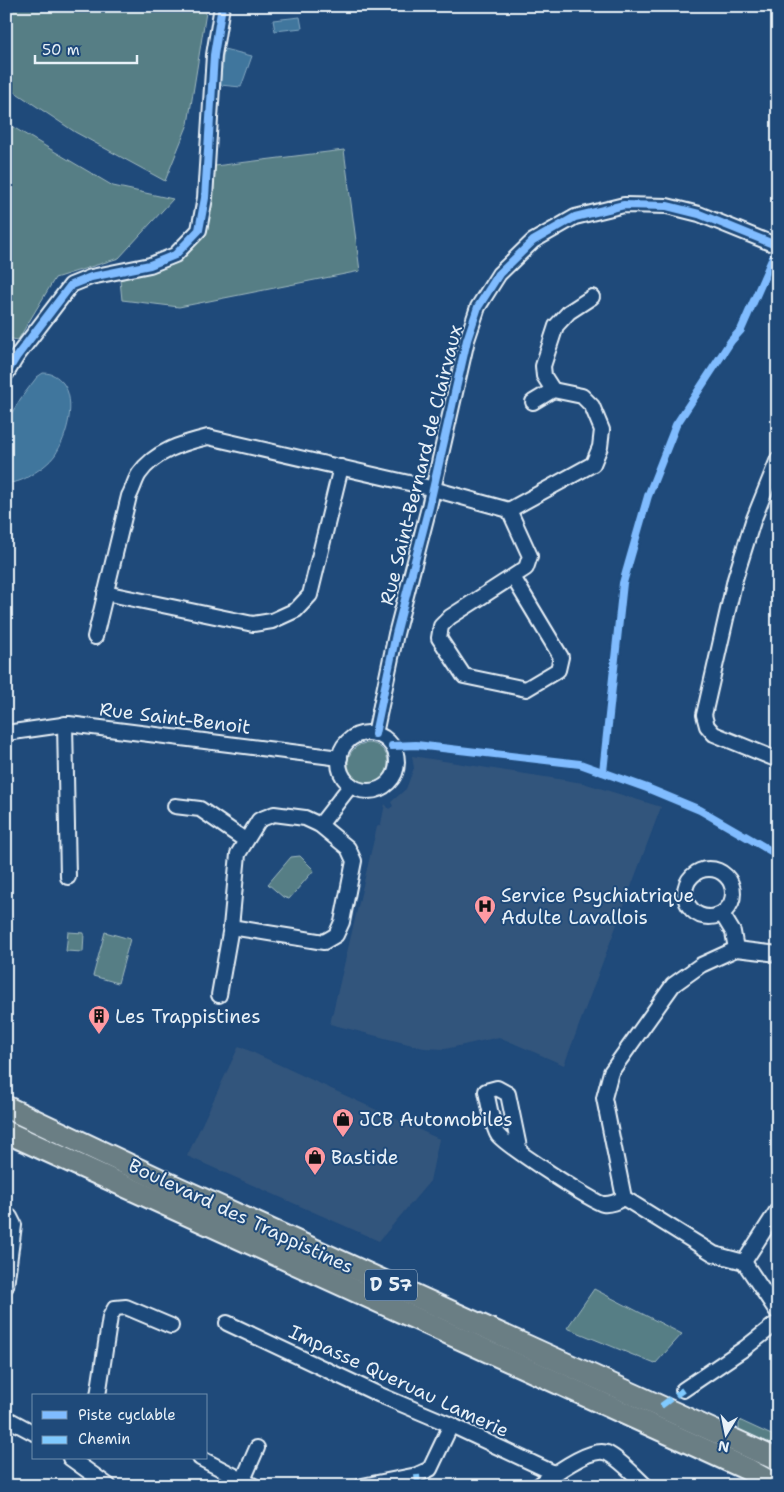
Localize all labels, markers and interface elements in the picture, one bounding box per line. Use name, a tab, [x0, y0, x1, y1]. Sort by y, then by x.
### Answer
scale bar	[35, 32, 138, 64]
text: 50 m	[42, 40, 80, 60]
street label: Rue Saint-Bernard de Clairvaux	[374, 322, 468, 608]
street label: Rue Saint-Benoit	[98, 696, 252, 740]
place label: Service Psychiatrique Adulte Lavallois	[501, 883, 694, 930]
hospital icon: Service Psychiatrique Adulte Lavallois	[473, 894, 497, 925]
building icon: Les Trappistines	[87, 1004, 111, 1035]
place label: Les Trappistines	[115, 1004, 261, 1029]
shop icon: JCB Automobiles	[331, 1107, 355, 1138]
place label: JCB Automobiles	[359, 1107, 513, 1132]
shop icon: Bastide	[303, 1145, 327, 1176]
place label: Bastide	[331, 1145, 399, 1170]
street label: Boulevard des Trappistines	[125, 1153, 357, 1279]
road number: D 57	[365, 1270, 417, 1300]
street label: Impasse Queruau Lamerie	[285, 1319, 513, 1443]
legend	[32, 1394, 208, 1460]
text: Piste cyclable	[78, 1405, 176, 1425]
north arrow	[702, 1410, 752, 1460]
text: Chemin	[78, 1429, 131, 1449]
text: N	[717, 1437, 731, 1457]

